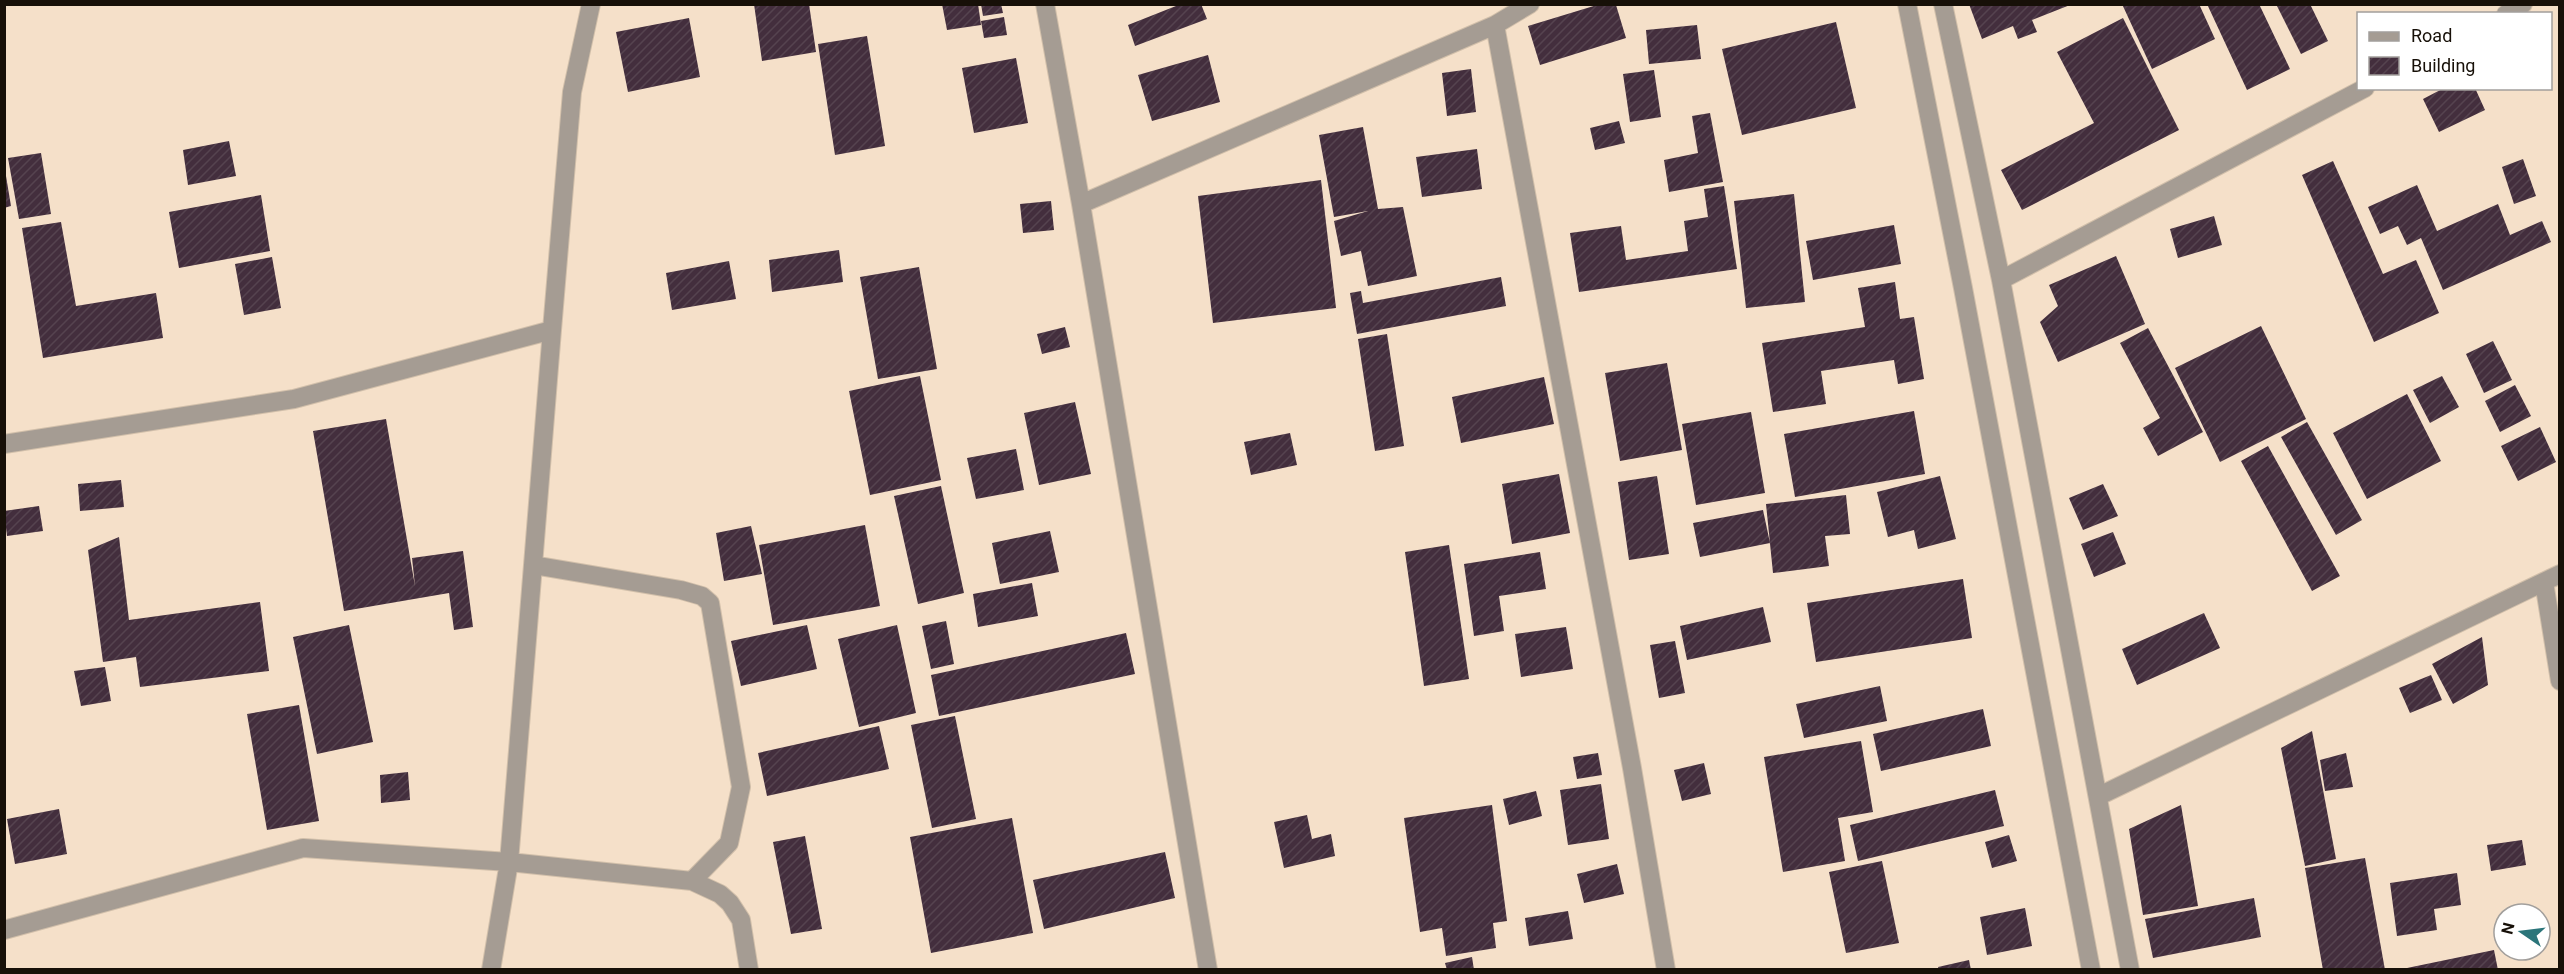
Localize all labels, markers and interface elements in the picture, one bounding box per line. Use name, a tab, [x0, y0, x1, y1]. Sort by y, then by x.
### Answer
legend	[2357, 12, 2552, 90]
text: Road	[2411, 25, 2452, 46]
text: Building	[2411, 55, 2475, 76]
north arrow	[2492, 902, 2552, 962]
text: N	[2497, 921, 2519, 936]

